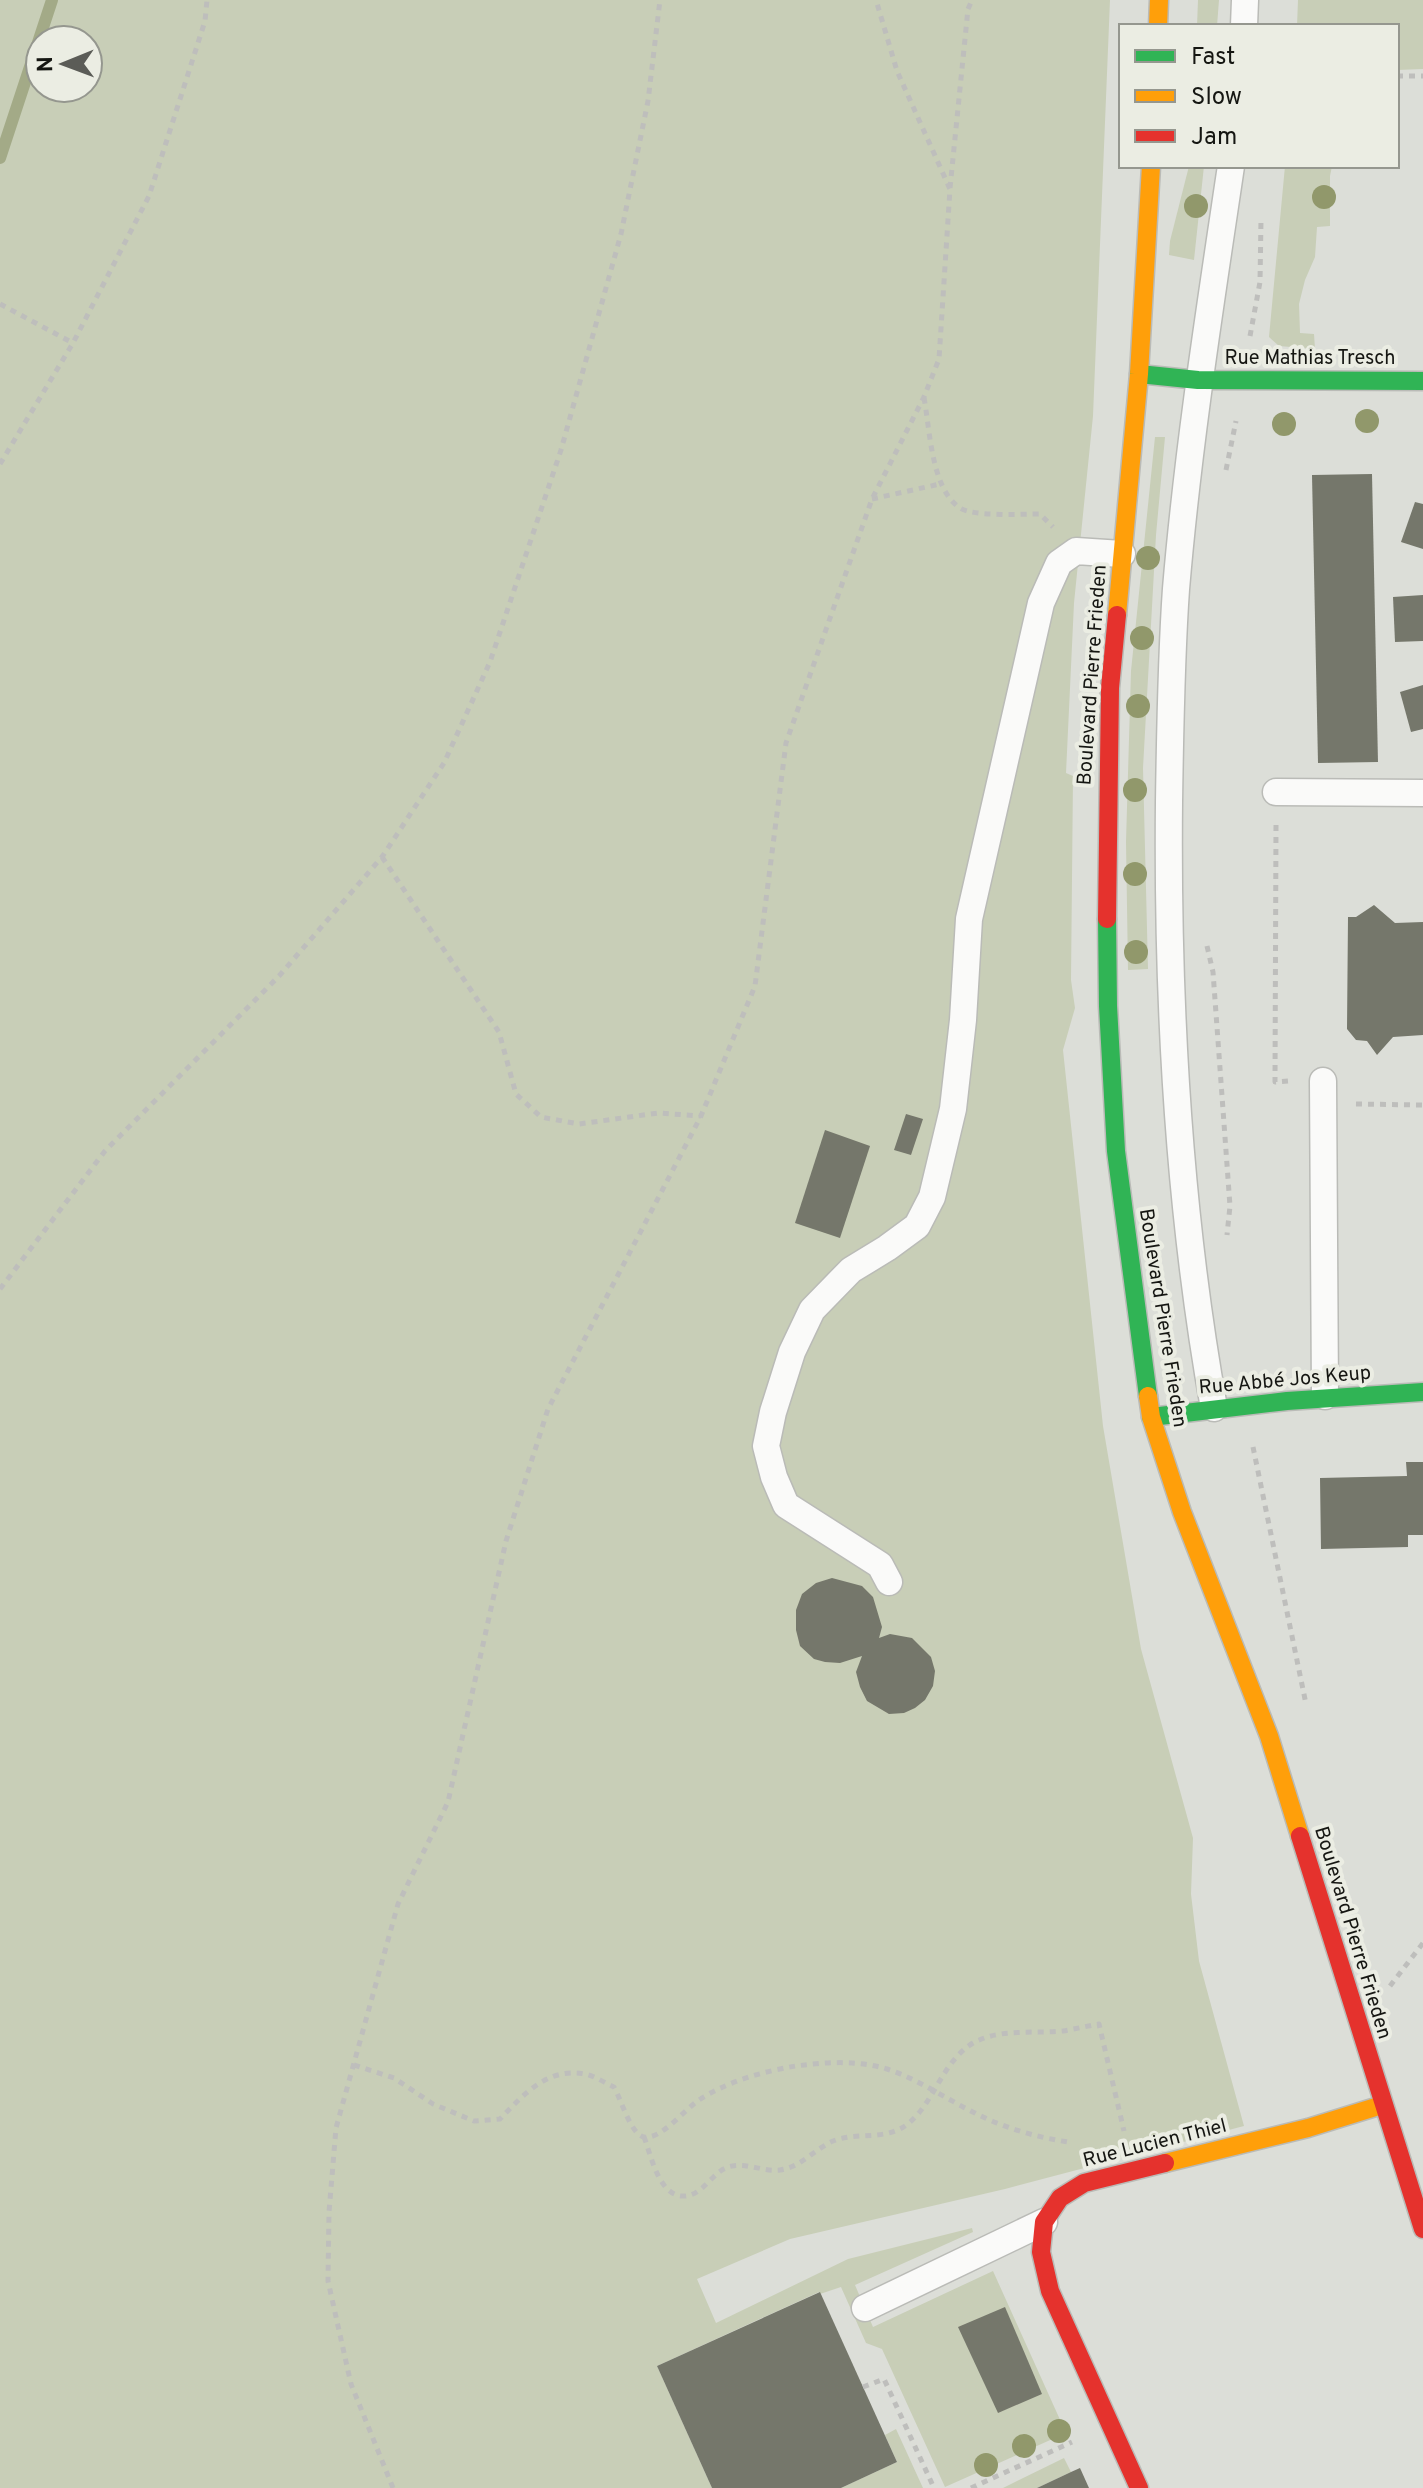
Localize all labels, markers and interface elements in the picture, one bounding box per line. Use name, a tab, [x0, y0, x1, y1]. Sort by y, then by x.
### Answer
north arrow	[24, 24, 104, 104]
legend	[1119, 24, 1399, 168]
text: Fast	[1191, 43, 1235, 73]
text: N	[33, 56, 60, 72]
text: Slow	[1191, 83, 1242, 113]
text: Jam	[1191, 123, 1237, 153]
street label: Rue Mathias Tresch	[1225, 346, 1395, 372]
street label: Boulevard Pierre Frieden	[1072, 564, 1114, 786]
street label: Boulevard Pierre Frieden	[1132, 1207, 1192, 1429]
street label: Rue Abbé Jos Keup	[1198, 1361, 1372, 1401]
street label: Boulevard Pierre Frieden	[1307, 1823, 1397, 2043]
street label: Rue Lucien Thiel	[1080, 2114, 1230, 2174]

